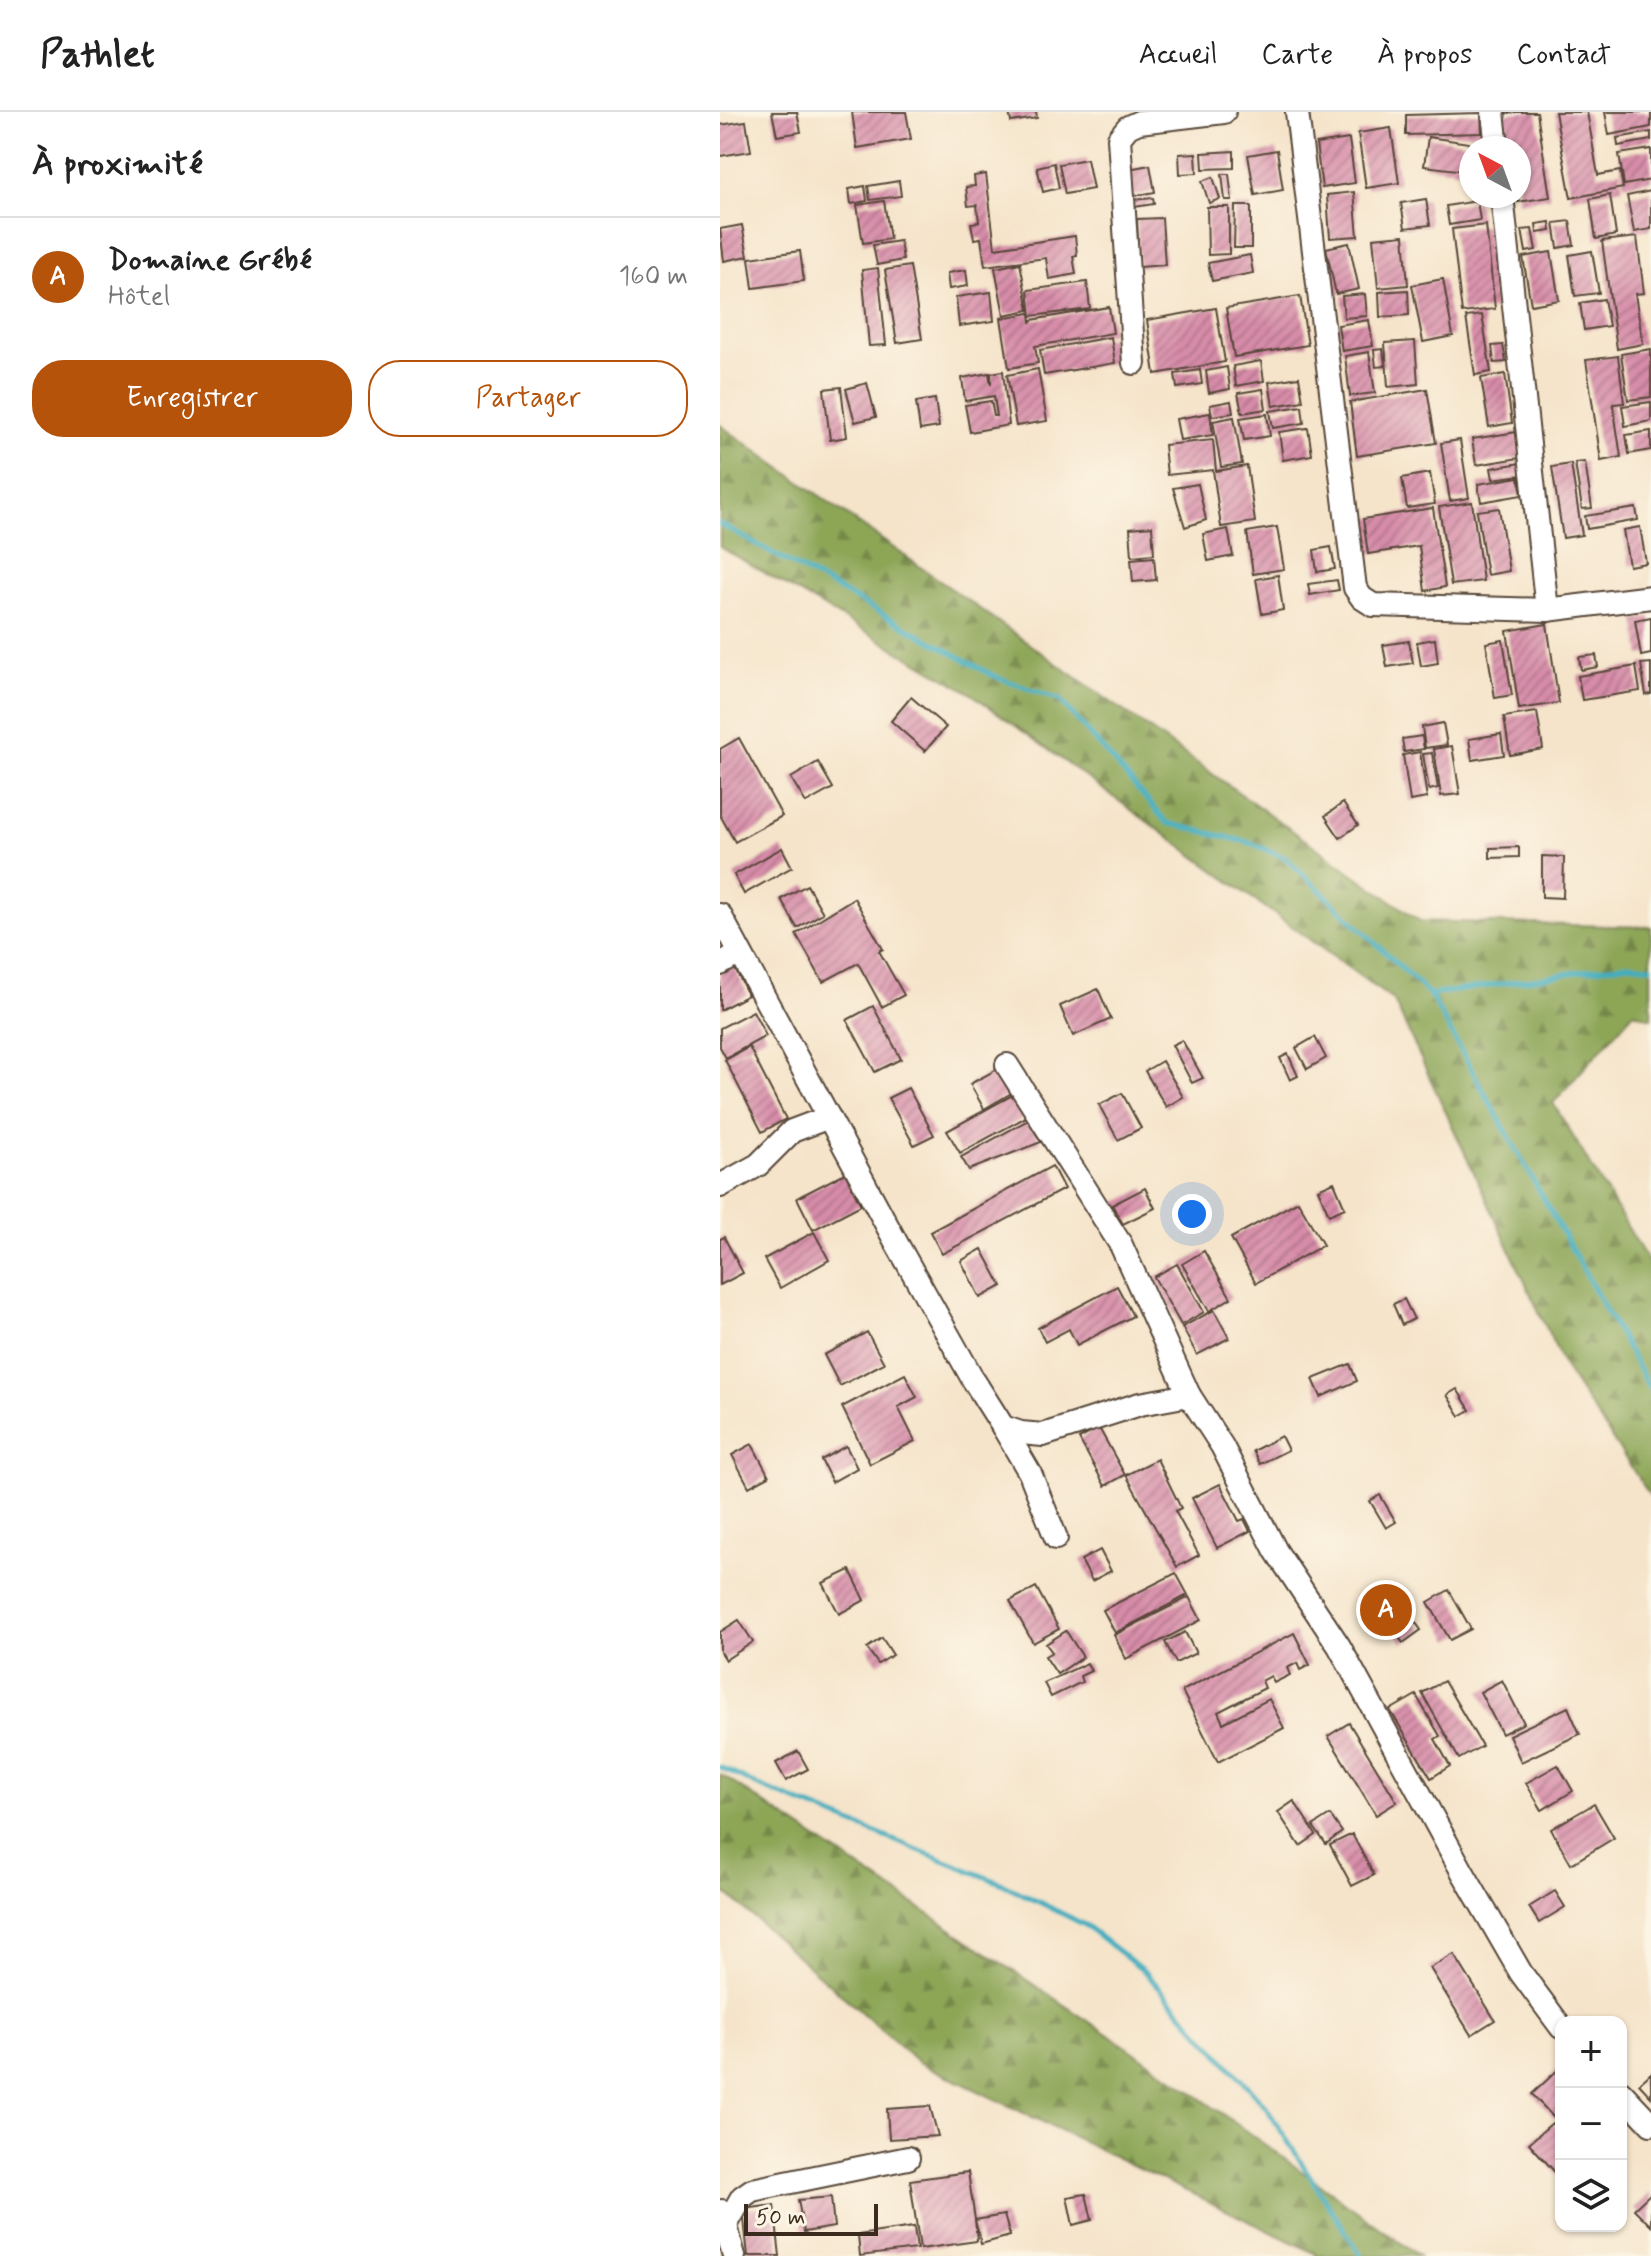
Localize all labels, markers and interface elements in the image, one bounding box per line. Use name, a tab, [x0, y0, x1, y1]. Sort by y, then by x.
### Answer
text: Pathlet	[40, 31, 155, 80]
text: Accueil	[1139, 37, 1217, 74]
text: Carte	[1261, 37, 1333, 74]
text: À propos	[1377, 37, 1472, 74]
text: Contact	[1516, 37, 1611, 74]
north arrow	[1459, 136, 1531, 208]
text: À proximité	[32, 142, 203, 187]
text: Domaine Grébé	[108, 241, 312, 280]
text: A	[49, 260, 67, 294]
text: 160 m	[619, 260, 688, 294]
text: Hôtel	[108, 280, 170, 314]
button: Enregistrer	[32, 360, 352, 437]
button: Partager	[368, 360, 688, 437]
your location	[1172, 1194, 1212, 1234]
pin: A	[1360, 1580, 1412, 1640]
map controls	[1555, 2016, 1627, 2232]
button: +	[1555, 2016, 1627, 2088]
button: −	[1555, 2088, 1627, 2160]
button: layers	[1555, 2160, 1627, 2232]
scale bar	[744, 2200, 878, 2236]
text: 50 m	[756, 2204, 805, 2232]

